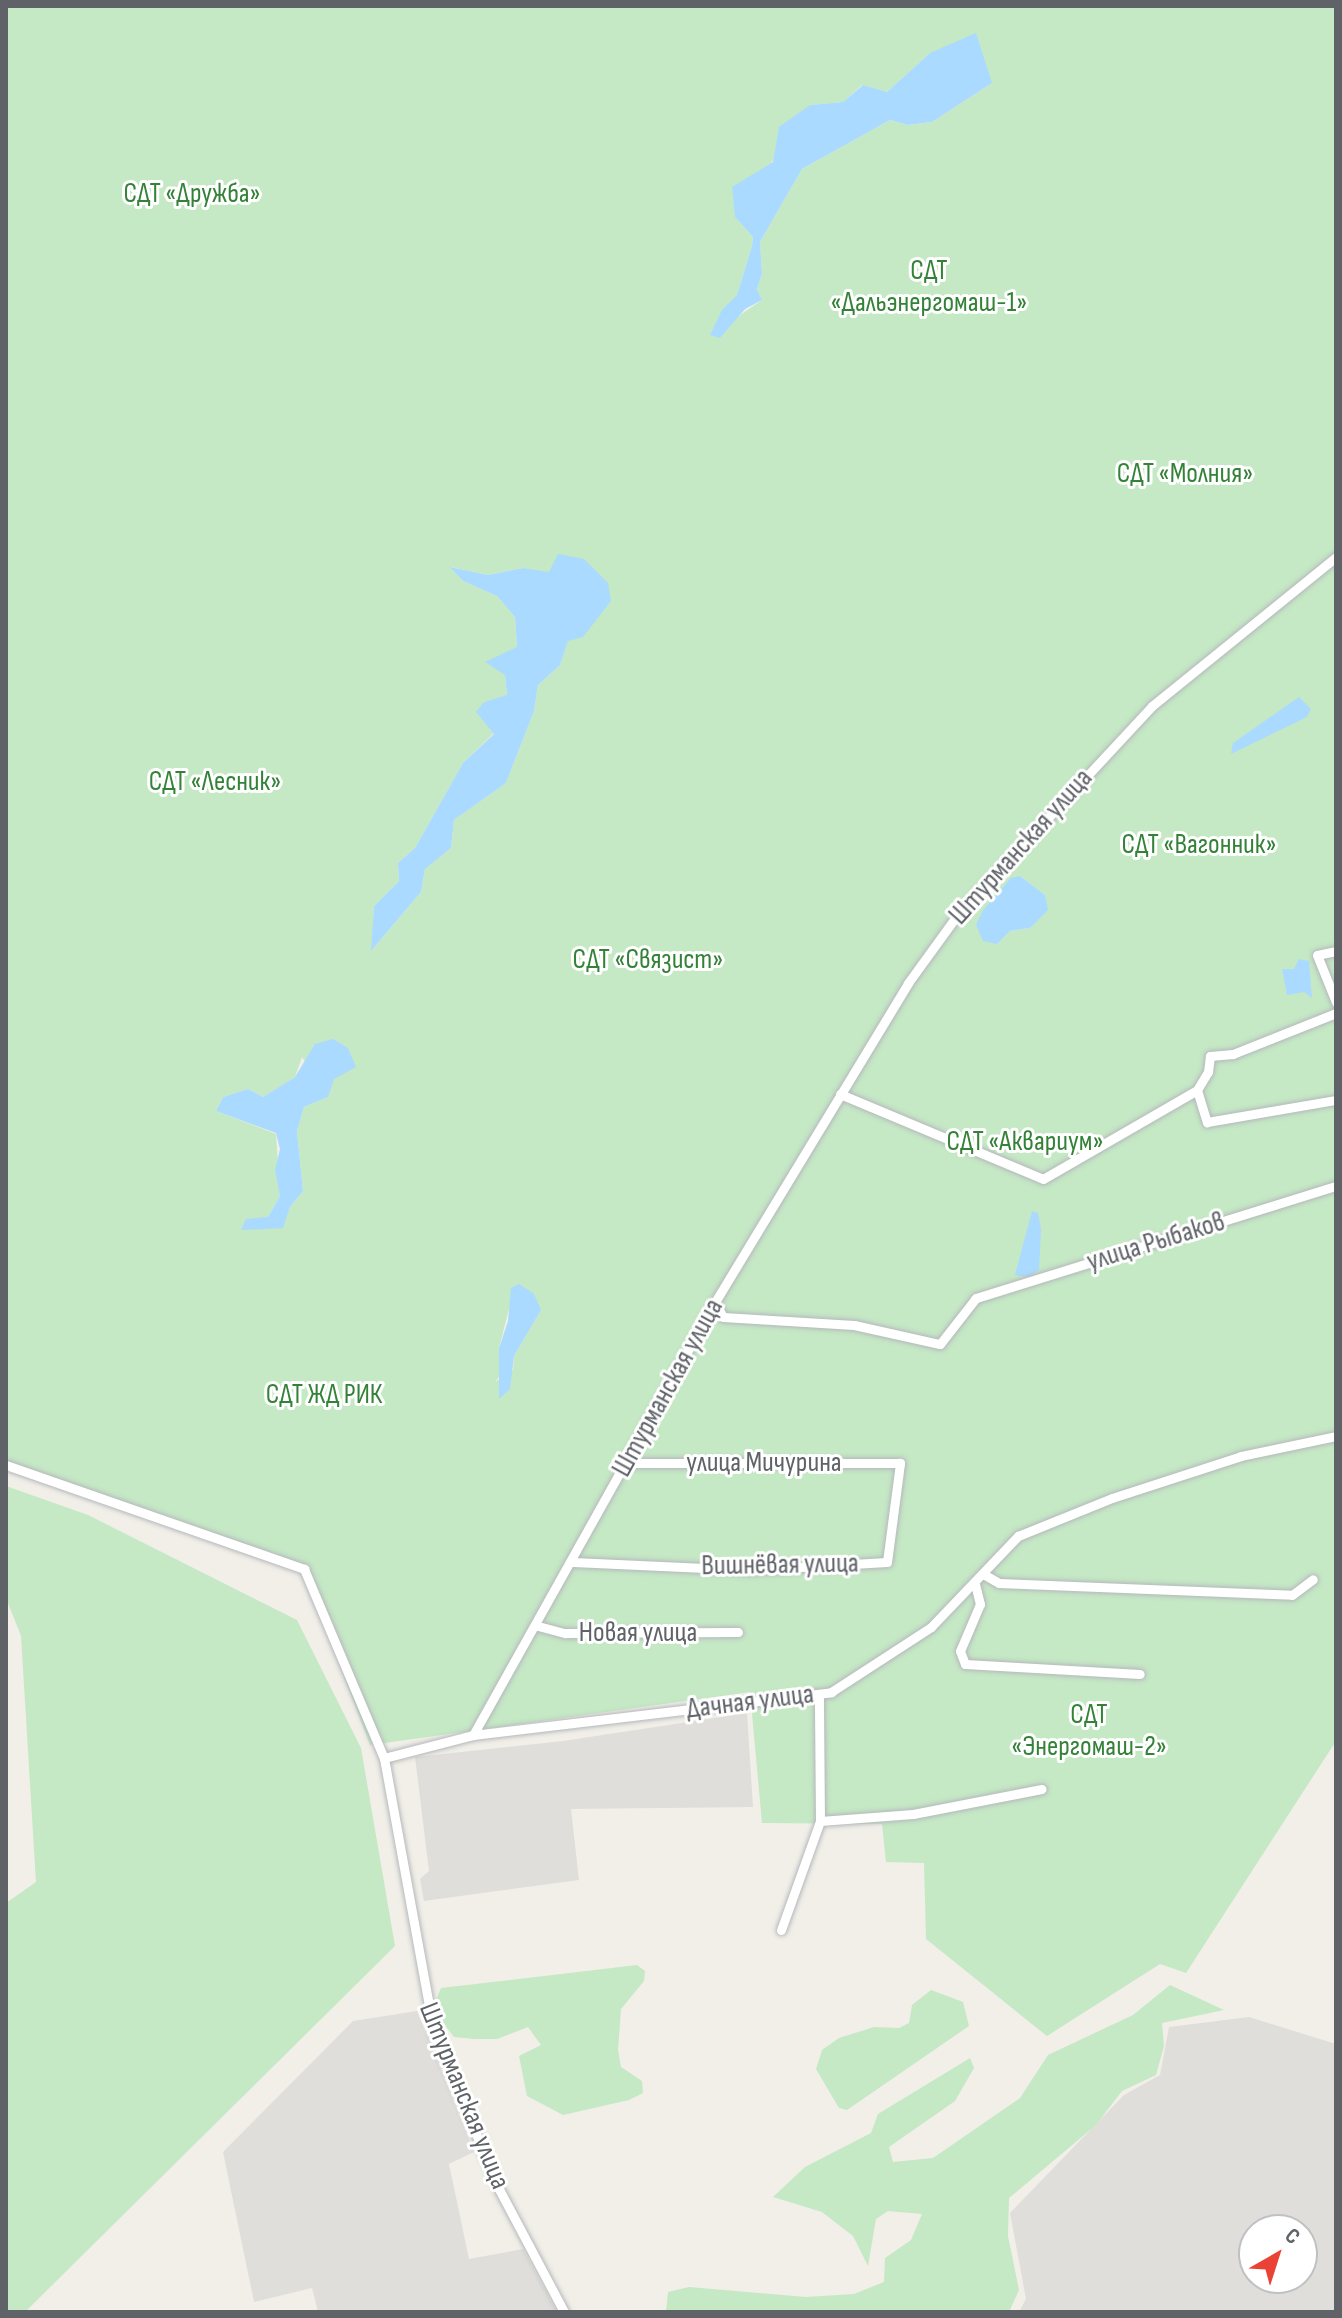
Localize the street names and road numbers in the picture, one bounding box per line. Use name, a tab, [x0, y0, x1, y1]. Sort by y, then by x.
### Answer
street label: Штурманская улица	[942, 762, 1100, 932]
street label: улица Рыбаков	[1083, 1205, 1229, 1279]
street label: Штурманская улица	[605, 1293, 731, 1483]
street label: улица Мичурина	[686, 1446, 842, 1480]
street label: Вишнёвая улица	[701, 1547, 859, 1583]
street label: Новая улица	[579, 1616, 697, 1650]
street label: Дачная улица	[684, 1678, 816, 1726]
street label: Штурманская улица	[411, 1998, 517, 2194]

